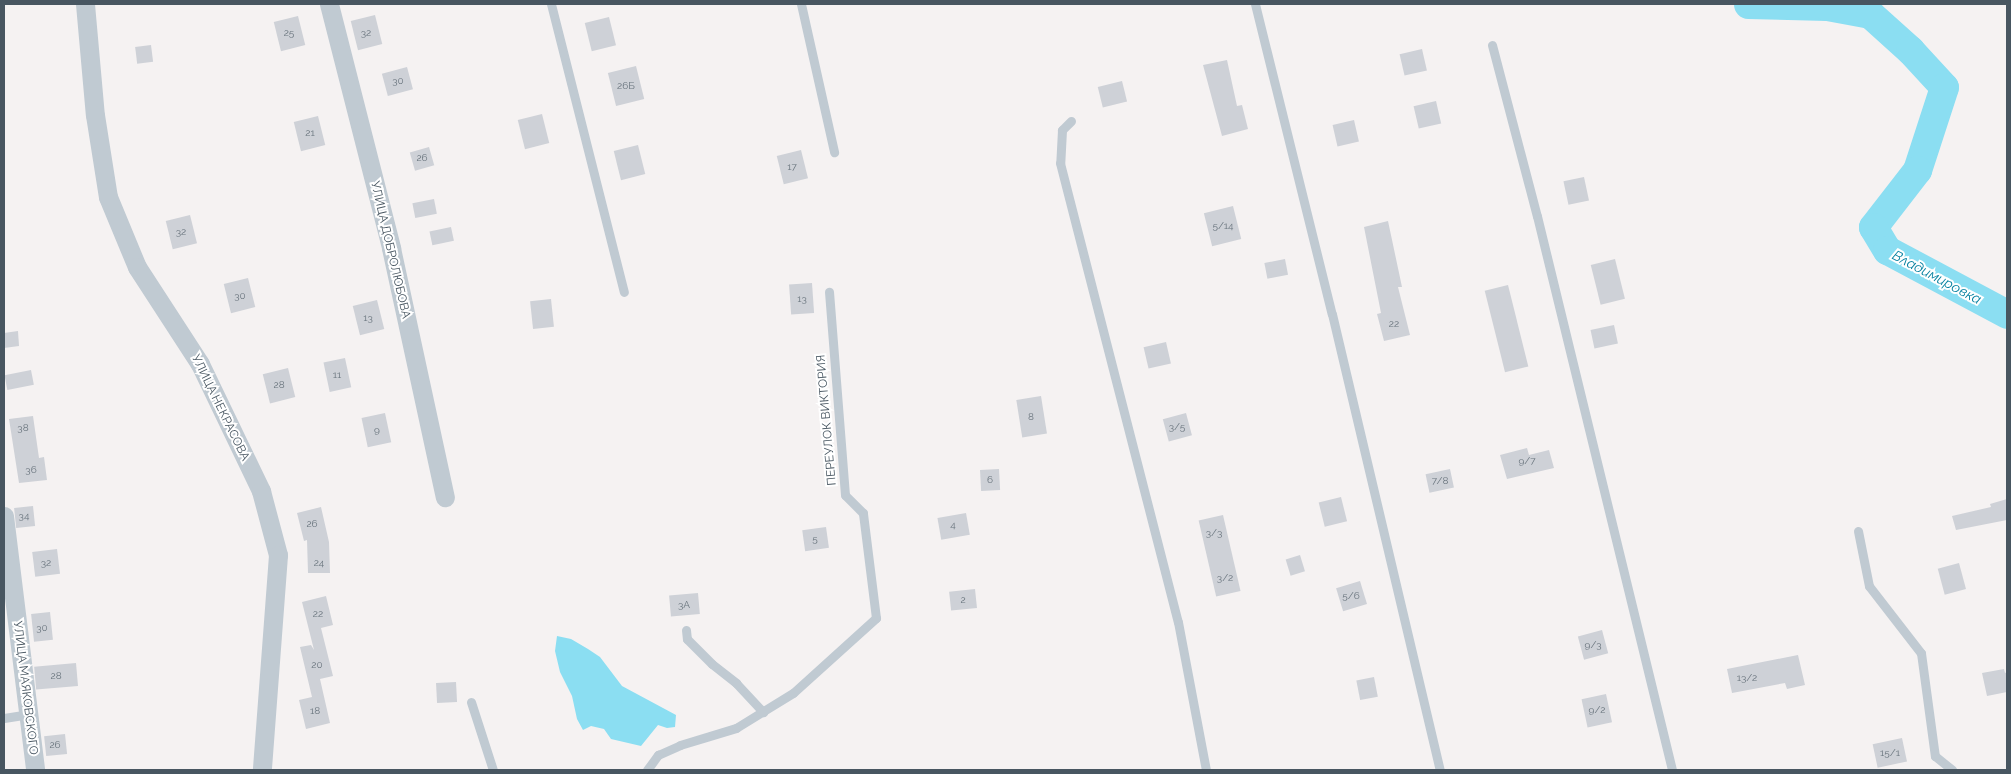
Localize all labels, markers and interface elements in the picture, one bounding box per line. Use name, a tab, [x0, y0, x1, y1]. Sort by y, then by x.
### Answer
house number: 25	[284, 27, 294, 39]
house number: 32	[361, 27, 371, 39]
house number: 30	[392, 75, 404, 87]
house number: 26Б	[617, 80, 635, 92]
house number: 21	[305, 127, 315, 139]
house number: 26	[416, 152, 428, 164]
house number: 17	[787, 161, 797, 173]
street label: УЛИЦА ДОБРОЛЮБОВА	[367, 180, 413, 320]
house number: 5/14	[1212, 220, 1234, 232]
house number: 32	[176, 226, 186, 238]
water label: Владимировка	[1890, 246, 1984, 308]
house number: 30	[234, 290, 246, 302]
house number: 13	[797, 293, 807, 305]
house number: 13	[363, 312, 373, 324]
house number: 22	[1389, 318, 1399, 330]
street label: УЛИЦА НЕКРАСОВА	[188, 352, 252, 464]
street label: ПЕРЕУЛОК ВИКТОРИЯ	[814, 354, 840, 486]
house number: 11	[333, 369, 341, 381]
house number: 28	[273, 379, 285, 391]
house number: 8	[1028, 411, 1034, 423]
house number: 3/5	[1169, 421, 1185, 433]
house number: 38	[17, 422, 29, 434]
house number: 9	[374, 424, 380, 436]
house number: 9/7	[1518, 455, 1536, 467]
house number: 36	[25, 464, 37, 476]
house number: 6	[987, 474, 993, 486]
house number: 7/8	[1432, 475, 1448, 487]
house number: 34	[19, 510, 29, 522]
house number: 26	[306, 518, 318, 530]
house number: 4	[950, 519, 956, 531]
house number: 3/3	[1206, 527, 1222, 539]
house number: 5	[812, 533, 818, 545]
house number: 32	[41, 557, 51, 569]
house number: 24	[314, 557, 324, 569]
house number: 3/2	[1217, 572, 1233, 584]
house number: 5/6	[1342, 590, 1360, 602]
house number: 2	[960, 594, 966, 606]
house number: 3А	[678, 599, 690, 611]
house number: 22	[313, 608, 323, 620]
street label: УЛИЦА МАЯКОВСКОГО	[10, 620, 40, 756]
house number: 30	[36, 622, 48, 634]
house number: 9/3	[1585, 639, 1601, 651]
house number: 20	[311, 659, 323, 671]
house number: 28	[50, 670, 62, 682]
house number: 13/2	[1737, 672, 1757, 684]
house number: 9/2	[1589, 704, 1605, 716]
house number: 18	[310, 705, 320, 717]
house number: 26	[49, 739, 61, 751]
house number: 15/1	[1880, 747, 1900, 759]

